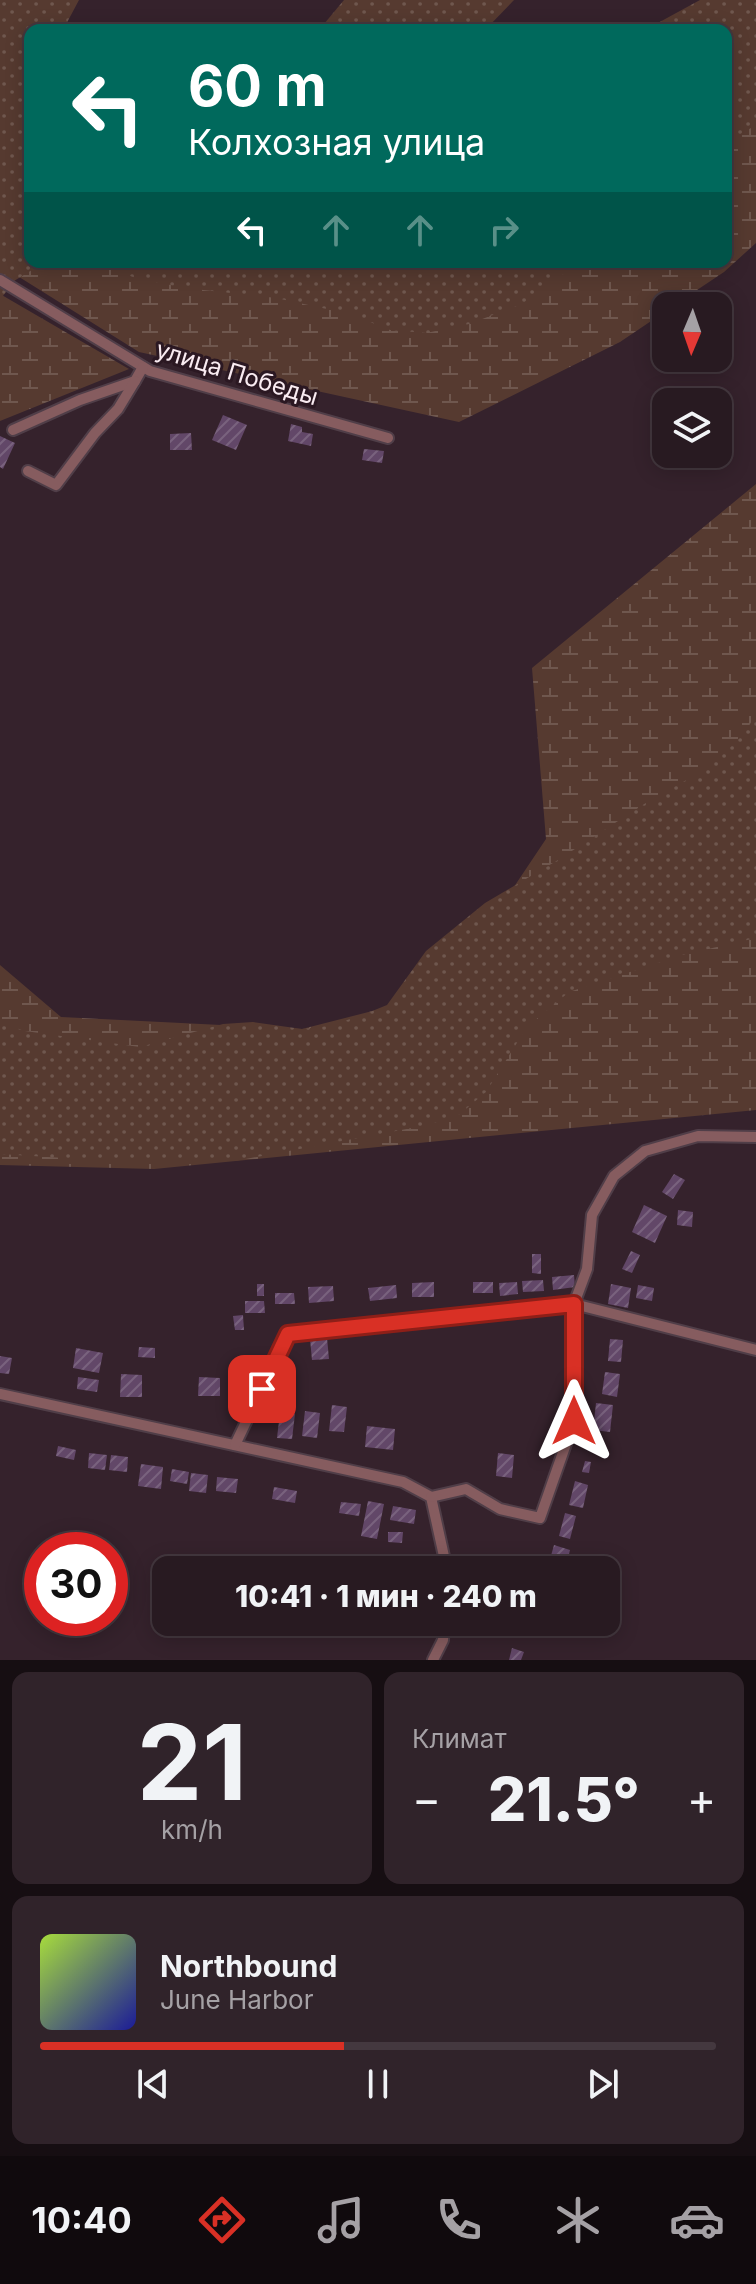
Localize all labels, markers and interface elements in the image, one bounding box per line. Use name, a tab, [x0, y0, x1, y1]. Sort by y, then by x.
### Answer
text: 60 m	[188, 52, 327, 120]
icon: left	[56, 56, 160, 160]
text: Колхозная улица	[188, 120, 485, 164]
icon: left	[230, 208, 274, 252]
icon: ahead	[314, 208, 358, 252]
icon: ahead	[398, 208, 442, 252]
icon: right	[482, 208, 526, 252]
north arrow	[652, 292, 732, 372]
map controls	[652, 292, 732, 468]
street label: улица Победы	[152, 335, 322, 411]
button: layers	[652, 388, 732, 468]
pin	[228, 1355, 296, 1423]
icon: arrive	[240, 1367, 284, 1411]
position arrow	[532, 1379, 616, 1463]
speed limit sign: 30	[24, 1532, 128, 1636]
text: 10:41 · 1 мин · 240 m	[235, 1578, 537, 1614]
text: 21	[137, 1699, 247, 1825]
text: Климат	[412, 1723, 507, 1754]
text: 21.5°	[488, 1763, 640, 1835]
text: −	[412, 1772, 441, 1826]
text: +	[687, 1772, 716, 1826]
text: km/h	[161, 1814, 223, 1845]
text: Northbound	[160, 1948, 337, 1984]
text: June Harbor	[160, 1984, 313, 2015]
icon: previous	[131, 2062, 175, 2106]
icon: pause	[356, 2062, 400, 2106]
icon: next	[581, 2062, 625, 2106]
icon: directions	[194, 2192, 250, 2248]
icon: music	[313, 2192, 369, 2248]
icon: phone	[431, 2192, 487, 2248]
icon: climate	[550, 2192, 606, 2248]
icon: car	[669, 2192, 725, 2248]
text: 10:40	[31, 2198, 132, 2242]

